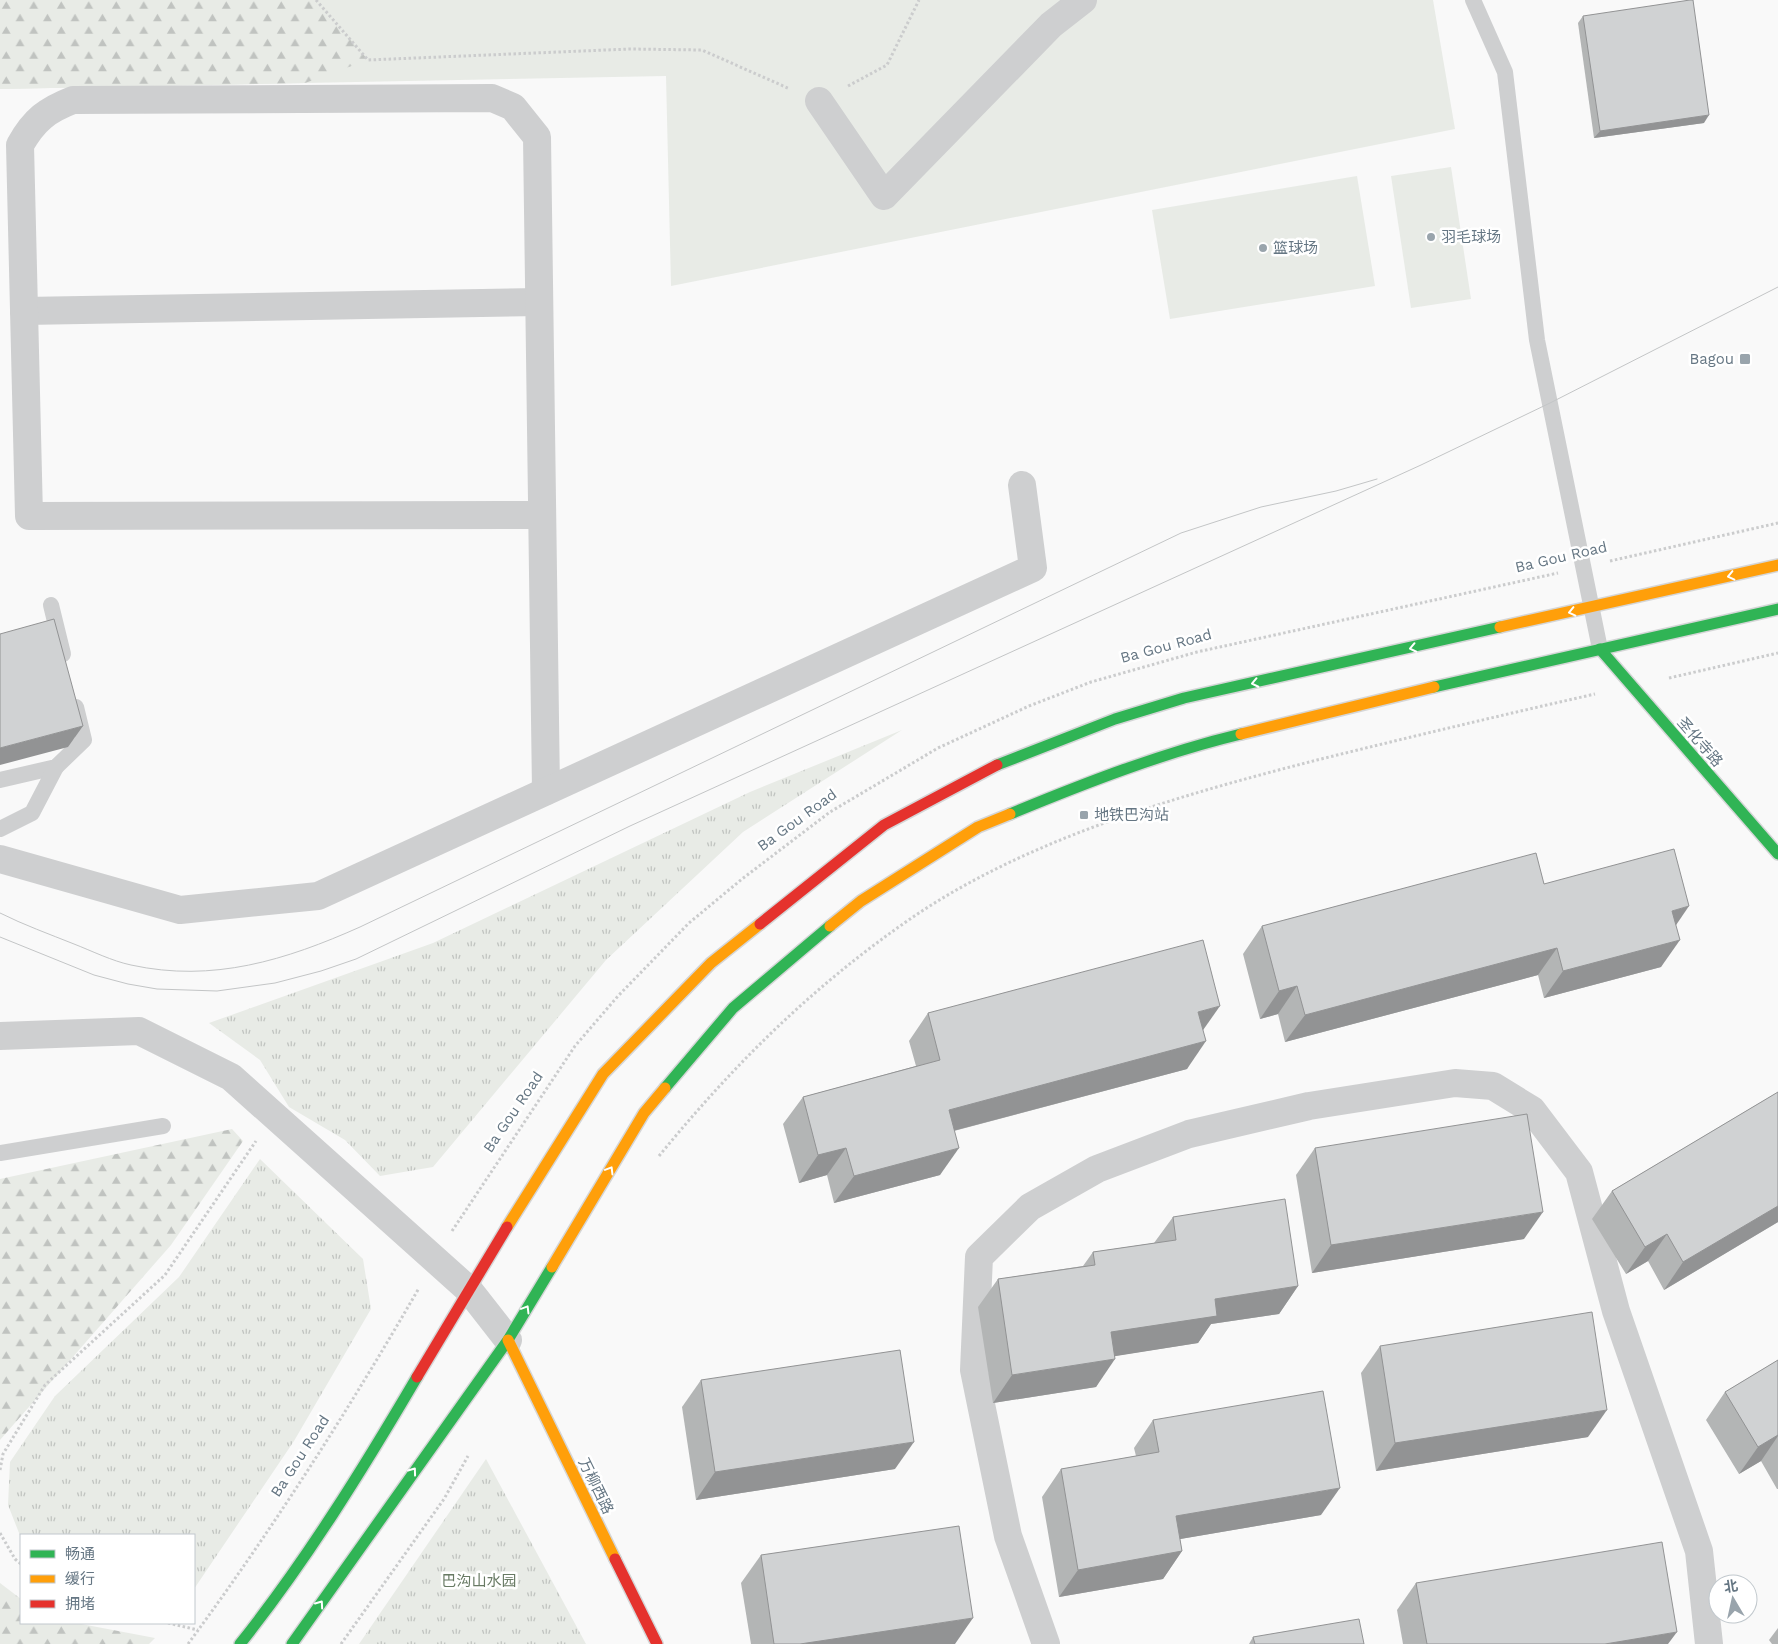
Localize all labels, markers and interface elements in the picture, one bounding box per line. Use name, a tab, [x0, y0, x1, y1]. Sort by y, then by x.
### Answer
place label: 羽毛球场	[1441, 228, 1501, 246]
marker: 羽毛球场	[1425, 231, 1437, 243]
place label: 篮球场	[1273, 239, 1318, 257]
marker: 篮球场	[1257, 242, 1269, 254]
place label: Bagou	[1689, 350, 1734, 368]
marker: Bagou	[1738, 352, 1752, 366]
street label: Ba Gou Road	[1513, 538, 1609, 576]
one-way arrow	[1726, 570, 1735, 581]
one-way arrow	[1568, 607, 1577, 617]
street label: Ba Gou Road	[1118, 625, 1214, 667]
one-way arrow	[1409, 642, 1418, 653]
one-way arrow	[1250, 677, 1259, 687]
street label: 圣化寺路	[1674, 713, 1726, 771]
street label: Ba Gou Road	[754, 785, 840, 855]
place label: 地铁巴沟站	[1094, 806, 1169, 824]
marker: 地铁巴沟站	[1078, 809, 1090, 821]
street label: Ba Gou Road	[479, 1068, 547, 1156]
one-way arrow	[603, 1166, 613, 1175]
one-way arrow	[520, 1306, 530, 1315]
street label: Ba Gou Road	[267, 1412, 333, 1500]
street label: 万柳西路	[575, 1455, 617, 1517]
one-way arrow	[407, 1467, 416, 1477]
legend	[20, 1534, 195, 1624]
text: 畅通	[65, 1545, 95, 1563]
text: 缓行	[65, 1570, 95, 1588]
park label: 巴沟山水园	[441, 1572, 517, 1590]
north arrow	[1708, 1574, 1758, 1624]
text: 北	[1723, 1577, 1739, 1595]
text: 拥堵	[65, 1595, 95, 1613]
one-way arrow	[314, 1600, 323, 1610]

